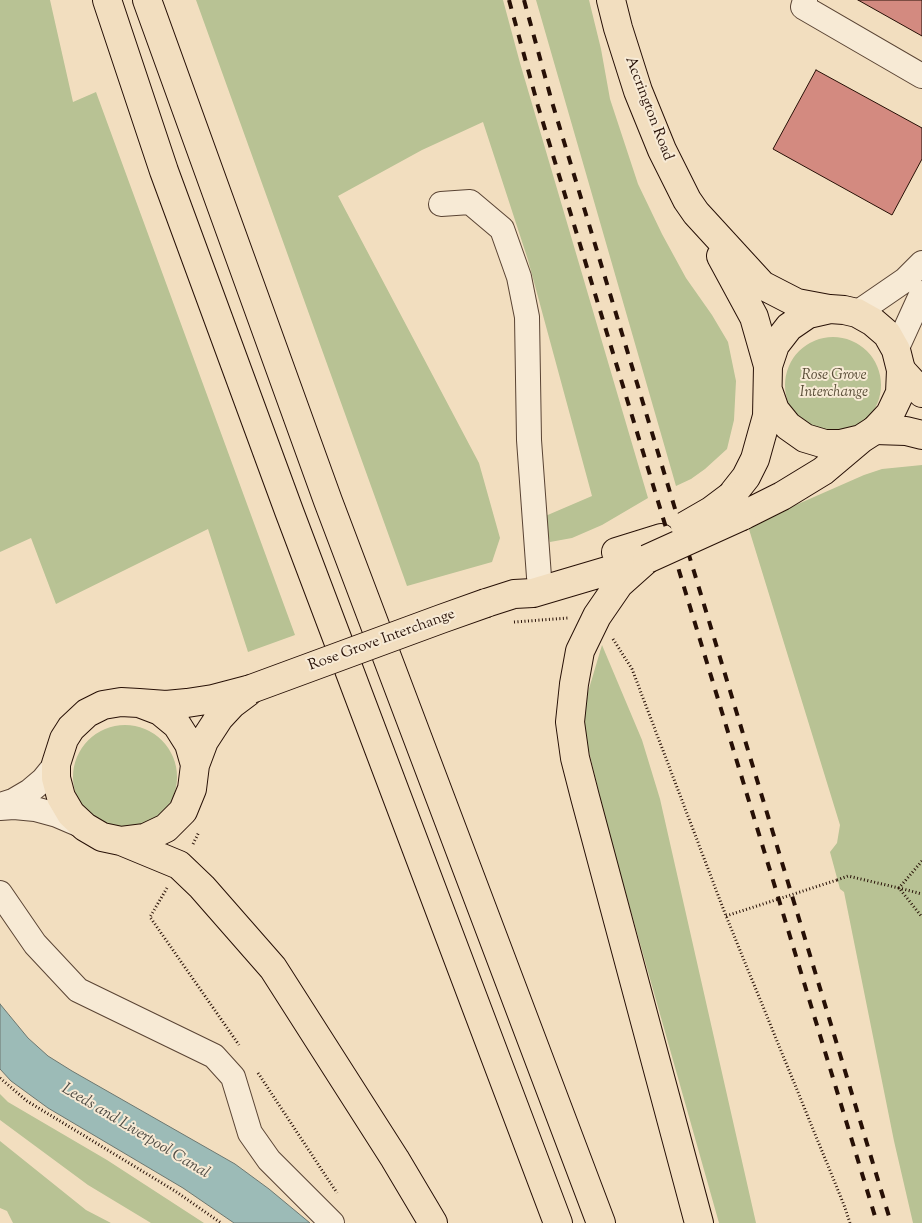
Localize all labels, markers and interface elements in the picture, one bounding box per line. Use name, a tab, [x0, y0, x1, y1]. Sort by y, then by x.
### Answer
street label: Accrington Road	[620, 54, 676, 164]
park label: Rose Grove Interchange	[800, 367, 868, 402]
street label: Rose Grove Interchange	[306, 606, 458, 676]
water label: Leeds and Liverpool Canal	[58, 1080, 212, 1184]

